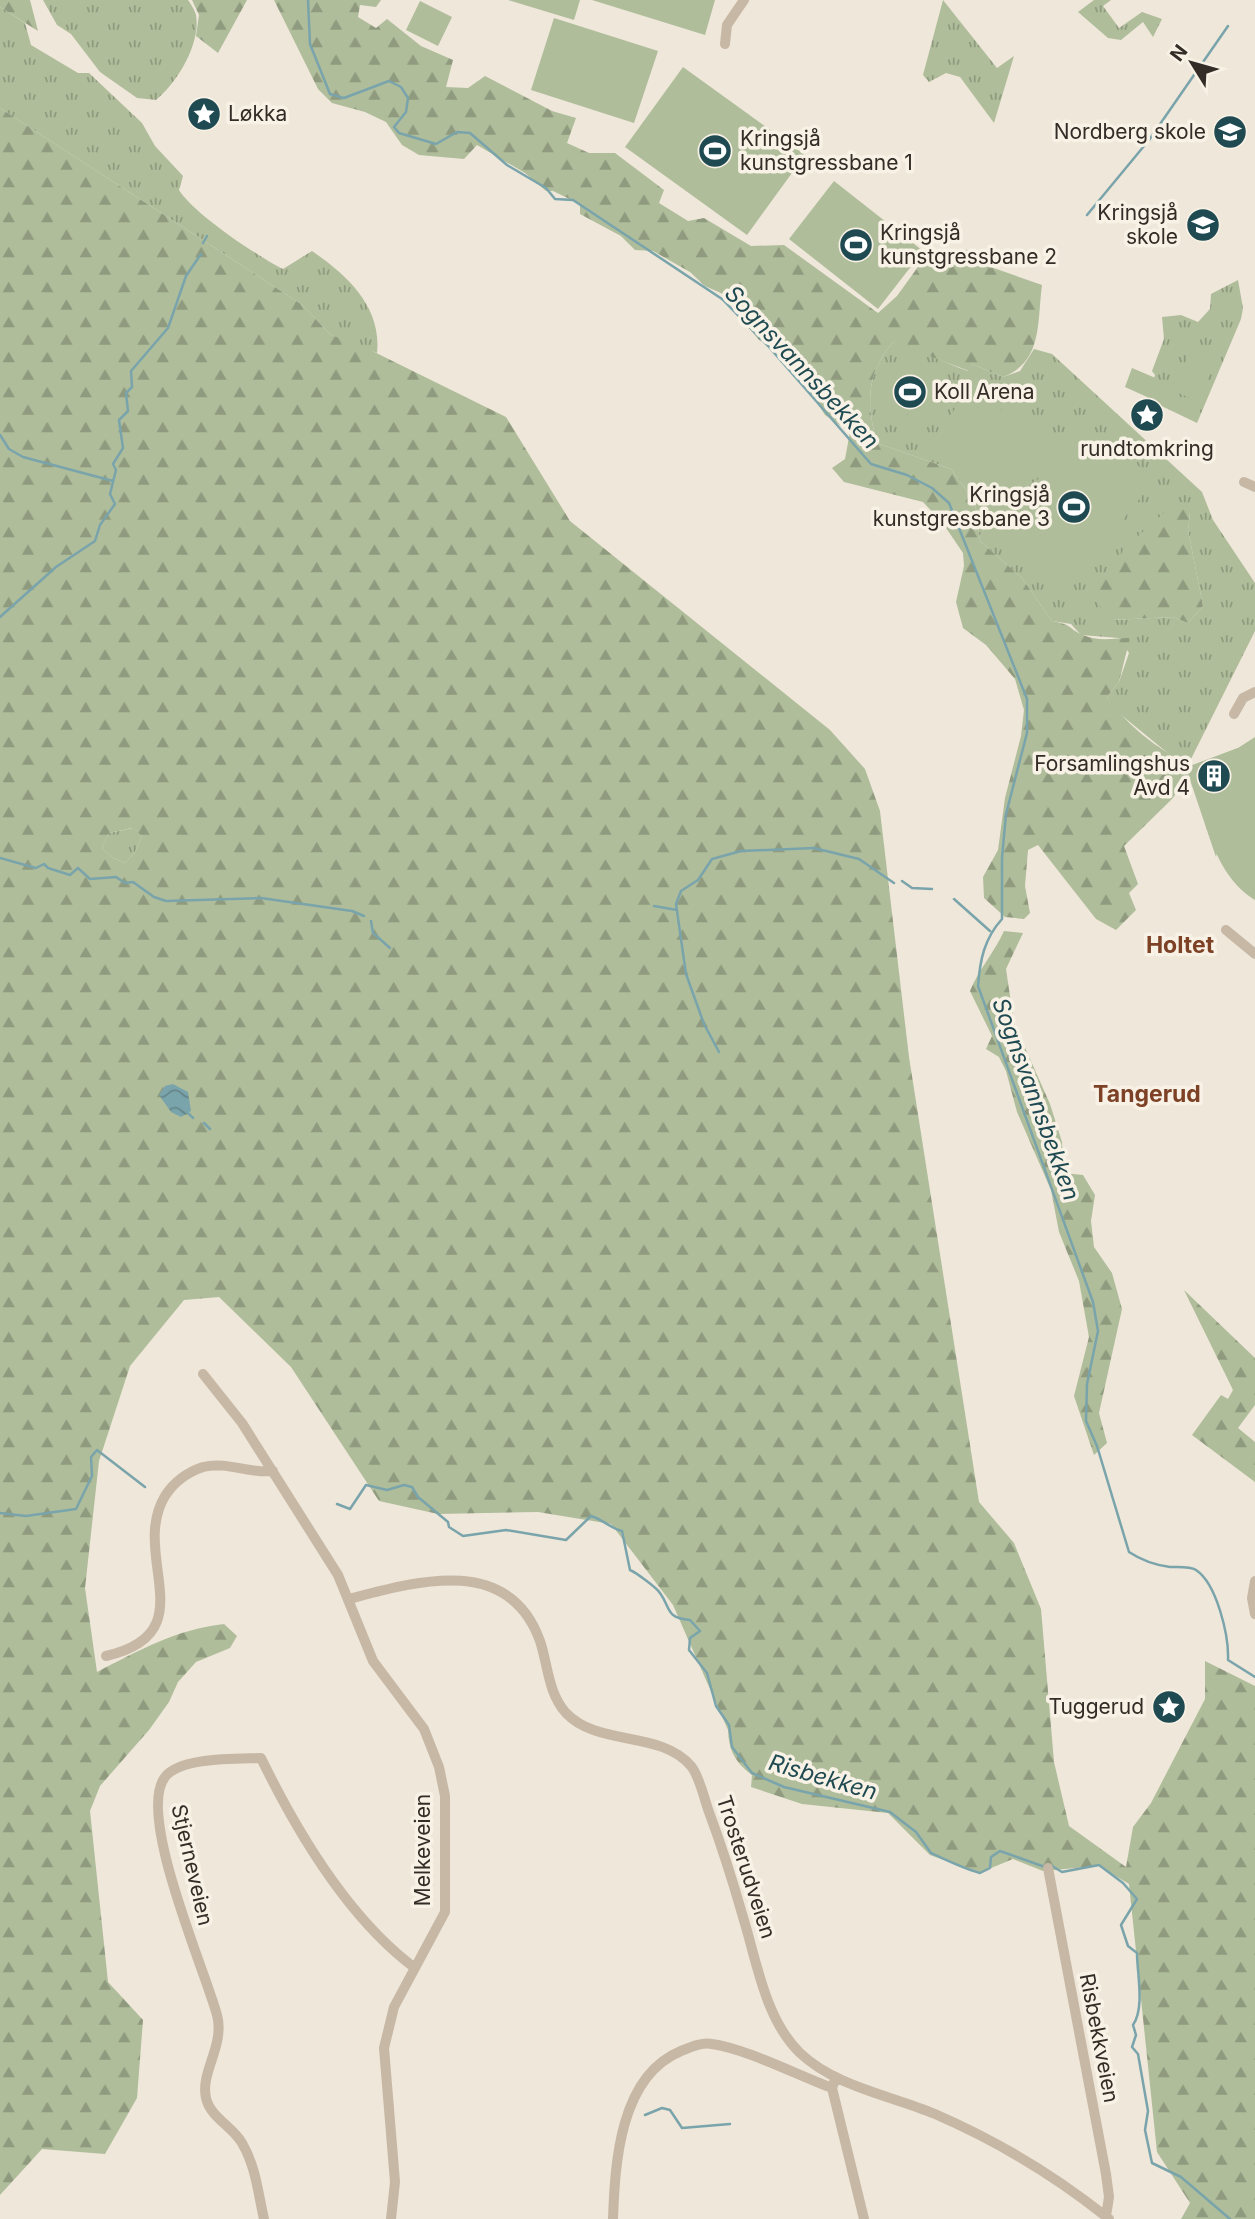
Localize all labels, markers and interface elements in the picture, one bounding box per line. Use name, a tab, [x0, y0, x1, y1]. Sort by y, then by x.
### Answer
north arrow	[1157, 28, 1227, 98]
text: N	[1165, 40, 1192, 66]
place icon: Løkka	[185, 95, 223, 133]
place label: Løkka	[228, 101, 287, 126]
school or university icon: Nordberg skole	[1211, 113, 1249, 151]
place label: Nordberg skole	[1054, 119, 1206, 144]
place label: Kringsjå kunstgressbane 1	[740, 126, 913, 175]
sports icon: Kringsjå kunstgressbane 1	[696, 132, 734, 170]
place label: Kringsjå skole	[1097, 200, 1178, 249]
school or university icon: Kringsjå skole	[1184, 206, 1222, 244]
place label: Kringsjå kunstgressbane 2	[880, 220, 1057, 269]
sports icon: Kringsjå kunstgressbane 2	[837, 226, 875, 264]
water label: Sognsvannsbekken	[719, 279, 885, 455]
sports icon: Koll Arena	[891, 373, 929, 411]
place label: Koll Arena	[934, 379, 1034, 404]
place icon: rundtomkring	[1128, 396, 1166, 434]
place label: rundtomkring	[1080, 436, 1214, 461]
place label: Kringsjå kunstgressbane 3	[873, 482, 1050, 531]
sports icon: Kringsjå kunstgressbane 3	[1055, 488, 1093, 526]
place label: Forsamlingshus Avd 4	[1034, 751, 1190, 800]
building icon: Forsamlingshus Avd 4	[1195, 757, 1233, 795]
district label: Holtet	[1146, 931, 1215, 959]
water label: Sognsvannsbekken	[986, 994, 1086, 1204]
district label: Tangerud	[1093, 1080, 1201, 1108]
place icon: Tuggerud	[1150, 1688, 1188, 1726]
place label: Tuggerud	[1048, 1694, 1144, 1719]
water label: Risbekken	[766, 1748, 880, 1806]
street label: Trosterudveien	[712, 1792, 781, 1942]
street label: Melkeveien	[410, 1794, 435, 1906]
street label: Stjerneveien	[166, 1802, 219, 1928]
street label: Risbekkveien	[1075, 1971, 1124, 2105]

